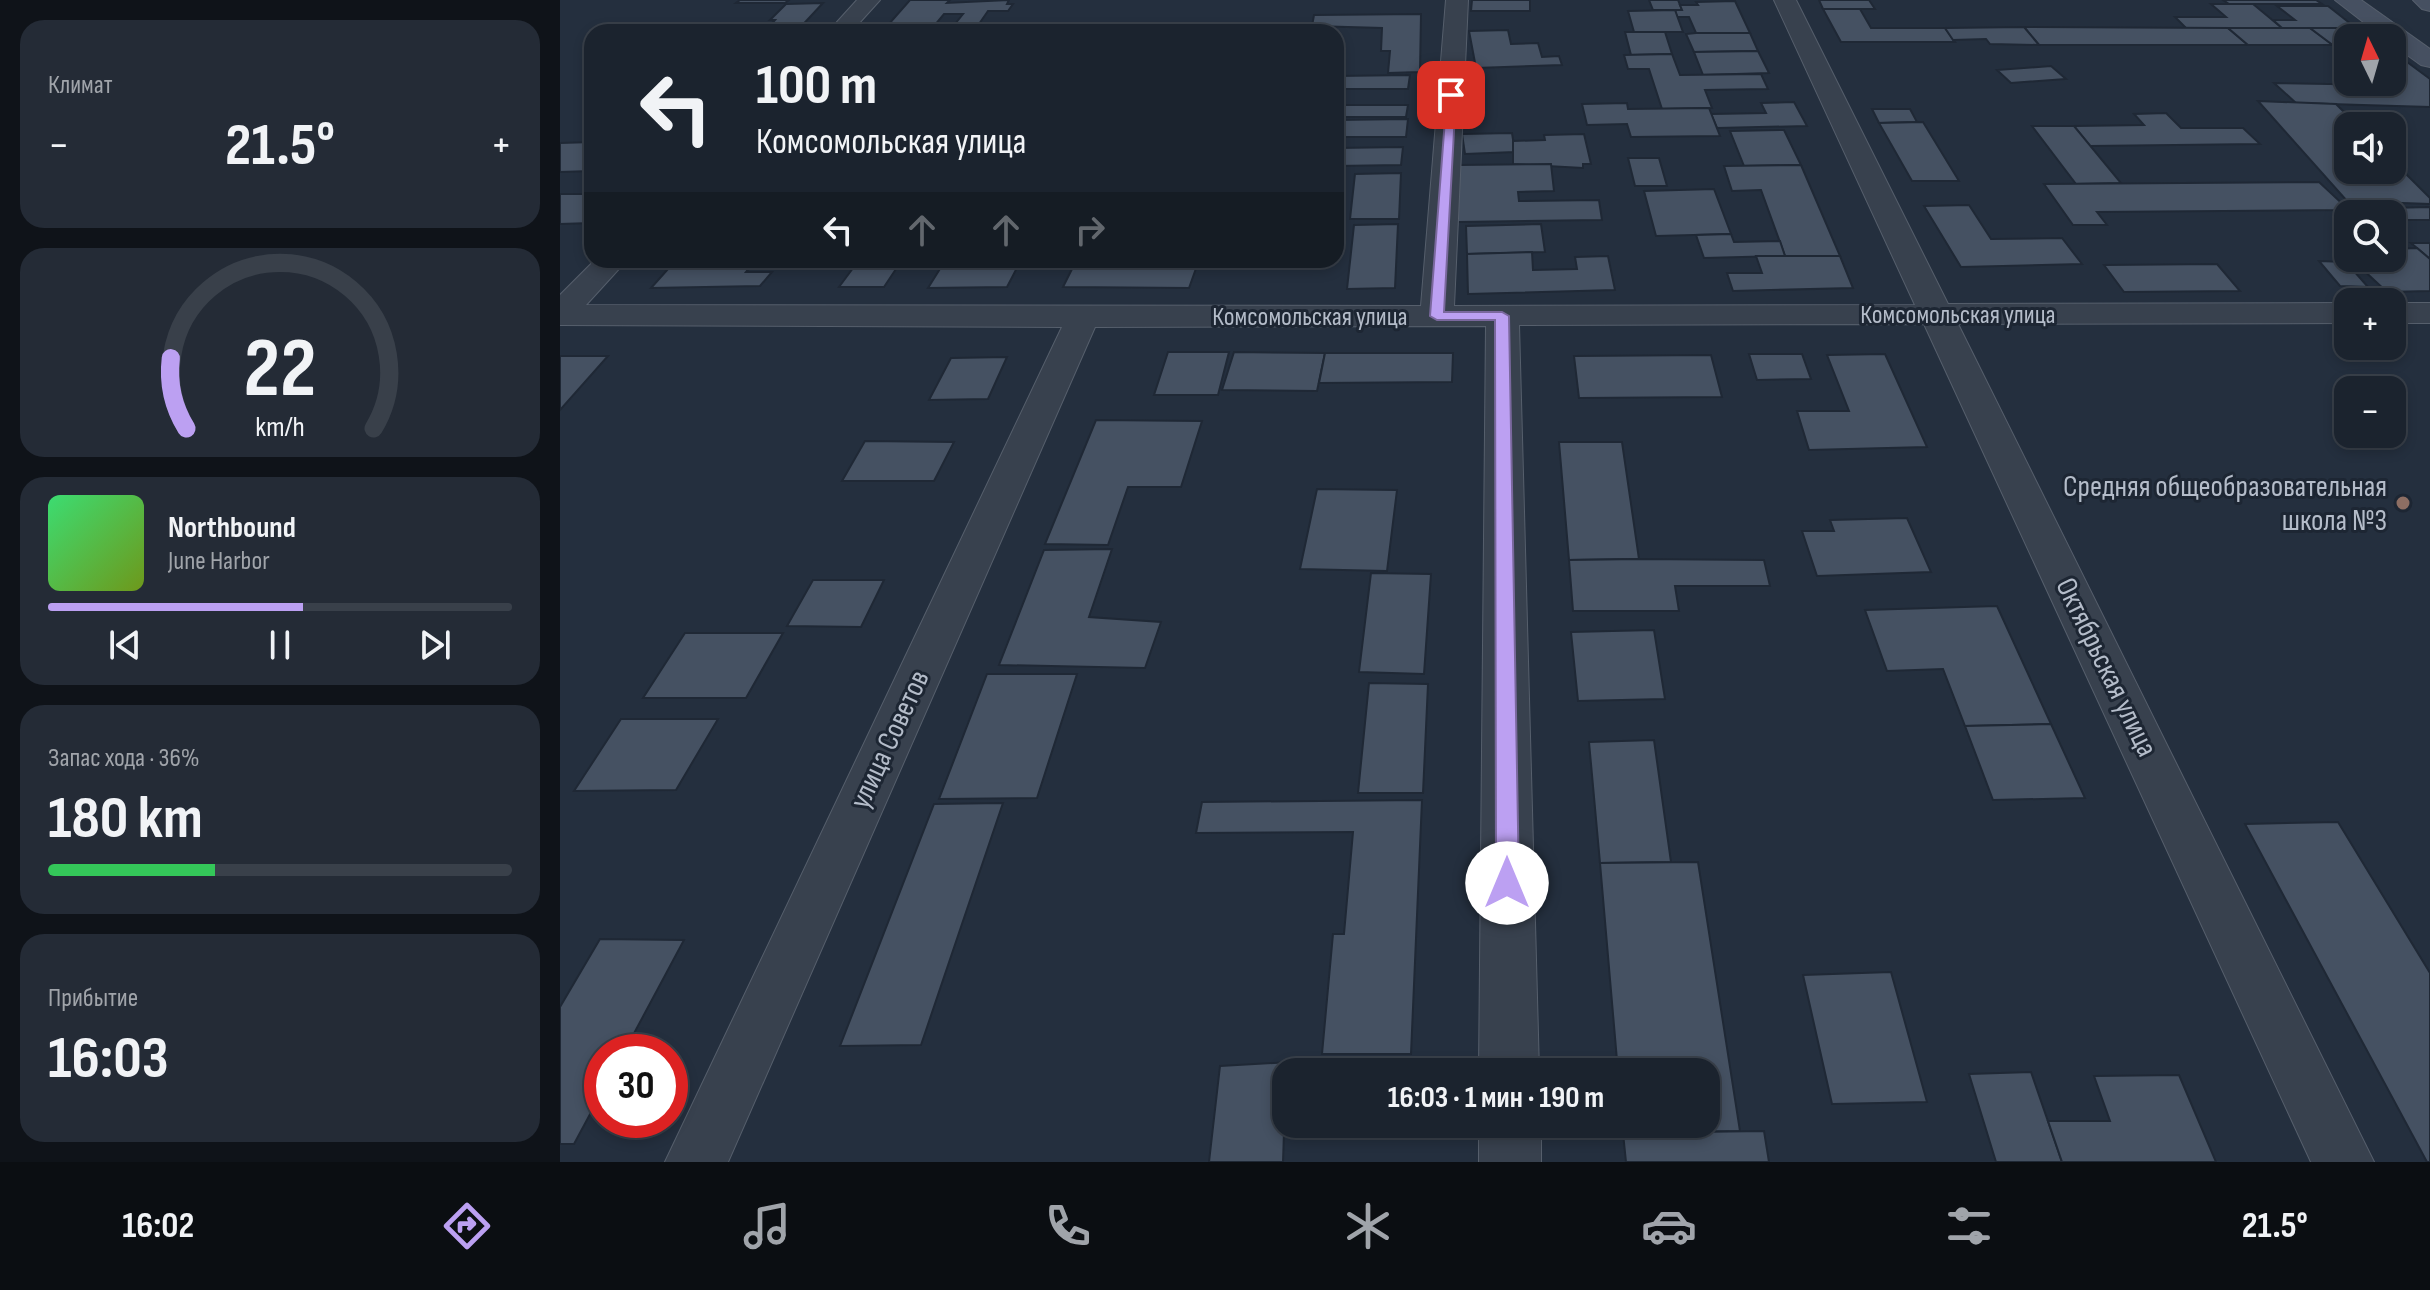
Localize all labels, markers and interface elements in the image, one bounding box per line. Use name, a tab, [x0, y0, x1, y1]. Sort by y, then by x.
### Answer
north arrow	[2334, 24, 2406, 96]
map controls	[2334, 24, 2406, 448]
text: 100 m	[756, 53, 877, 120]
icon: left	[624, 56, 728, 160]
pin	[1417, 61, 1485, 129]
text: Климат	[48, 70, 112, 101]
icon: arrive	[1429, 73, 1473, 117]
text: 21.5°	[225, 110, 335, 182]
button: sound	[2334, 112, 2406, 184]
text: −	[48, 119, 70, 172]
text: +	[490, 119, 512, 172]
text: Комсомольская улица	[756, 121, 1026, 164]
button: search	[2334, 200, 2406, 272]
icon: left	[816, 208, 860, 252]
icon: ahead	[900, 208, 944, 252]
icon: ahead	[984, 208, 1028, 252]
icon: right	[1068, 208, 1112, 252]
button: +	[2334, 288, 2406, 360]
street label: Комсомольская улица	[1860, 300, 2056, 331]
street label: Комсомольская улица	[1212, 302, 1408, 333]
text: 22	[244, 319, 316, 419]
button: −	[2334, 376, 2406, 448]
text: km/h	[255, 410, 305, 445]
place label: Средняя общеобразовательная школа №3	[2063, 469, 2387, 539]
marker: Средняя общеобразовательная школа №3	[2394, 494, 2412, 512]
text: Northbound	[168, 510, 296, 546]
text: June Harbor	[168, 546, 270, 577]
street label: Октябрьская улица	[2047, 572, 2165, 763]
icon: previous	[103, 623, 147, 667]
icon: pause	[258, 623, 302, 667]
icon: next	[413, 623, 457, 667]
street label: улица Советов	[842, 665, 938, 814]
text: Запас хода · 36%	[48, 743, 200, 774]
text: 180 km	[48, 783, 203, 855]
position arrow	[1465, 841, 1549, 925]
text: Прибытие	[48, 983, 138, 1014]
text: 16:03	[48, 1023, 169, 1095]
speed limit sign: 30	[584, 1034, 688, 1138]
text: 16:03 · 1 мин · 190 m	[1388, 1080, 1604, 1116]
icon: directions	[439, 1198, 495, 1254]
icon: music	[739, 1198, 795, 1254]
icon: phone	[1040, 1198, 1096, 1254]
icon: climate	[1340, 1198, 1396, 1254]
icon: car	[1641, 1198, 1697, 1254]
icon: filters	[1941, 1198, 1997, 1254]
text: 16:02	[122, 1205, 194, 1248]
text: 21.5°	[2242, 1205, 2308, 1248]

